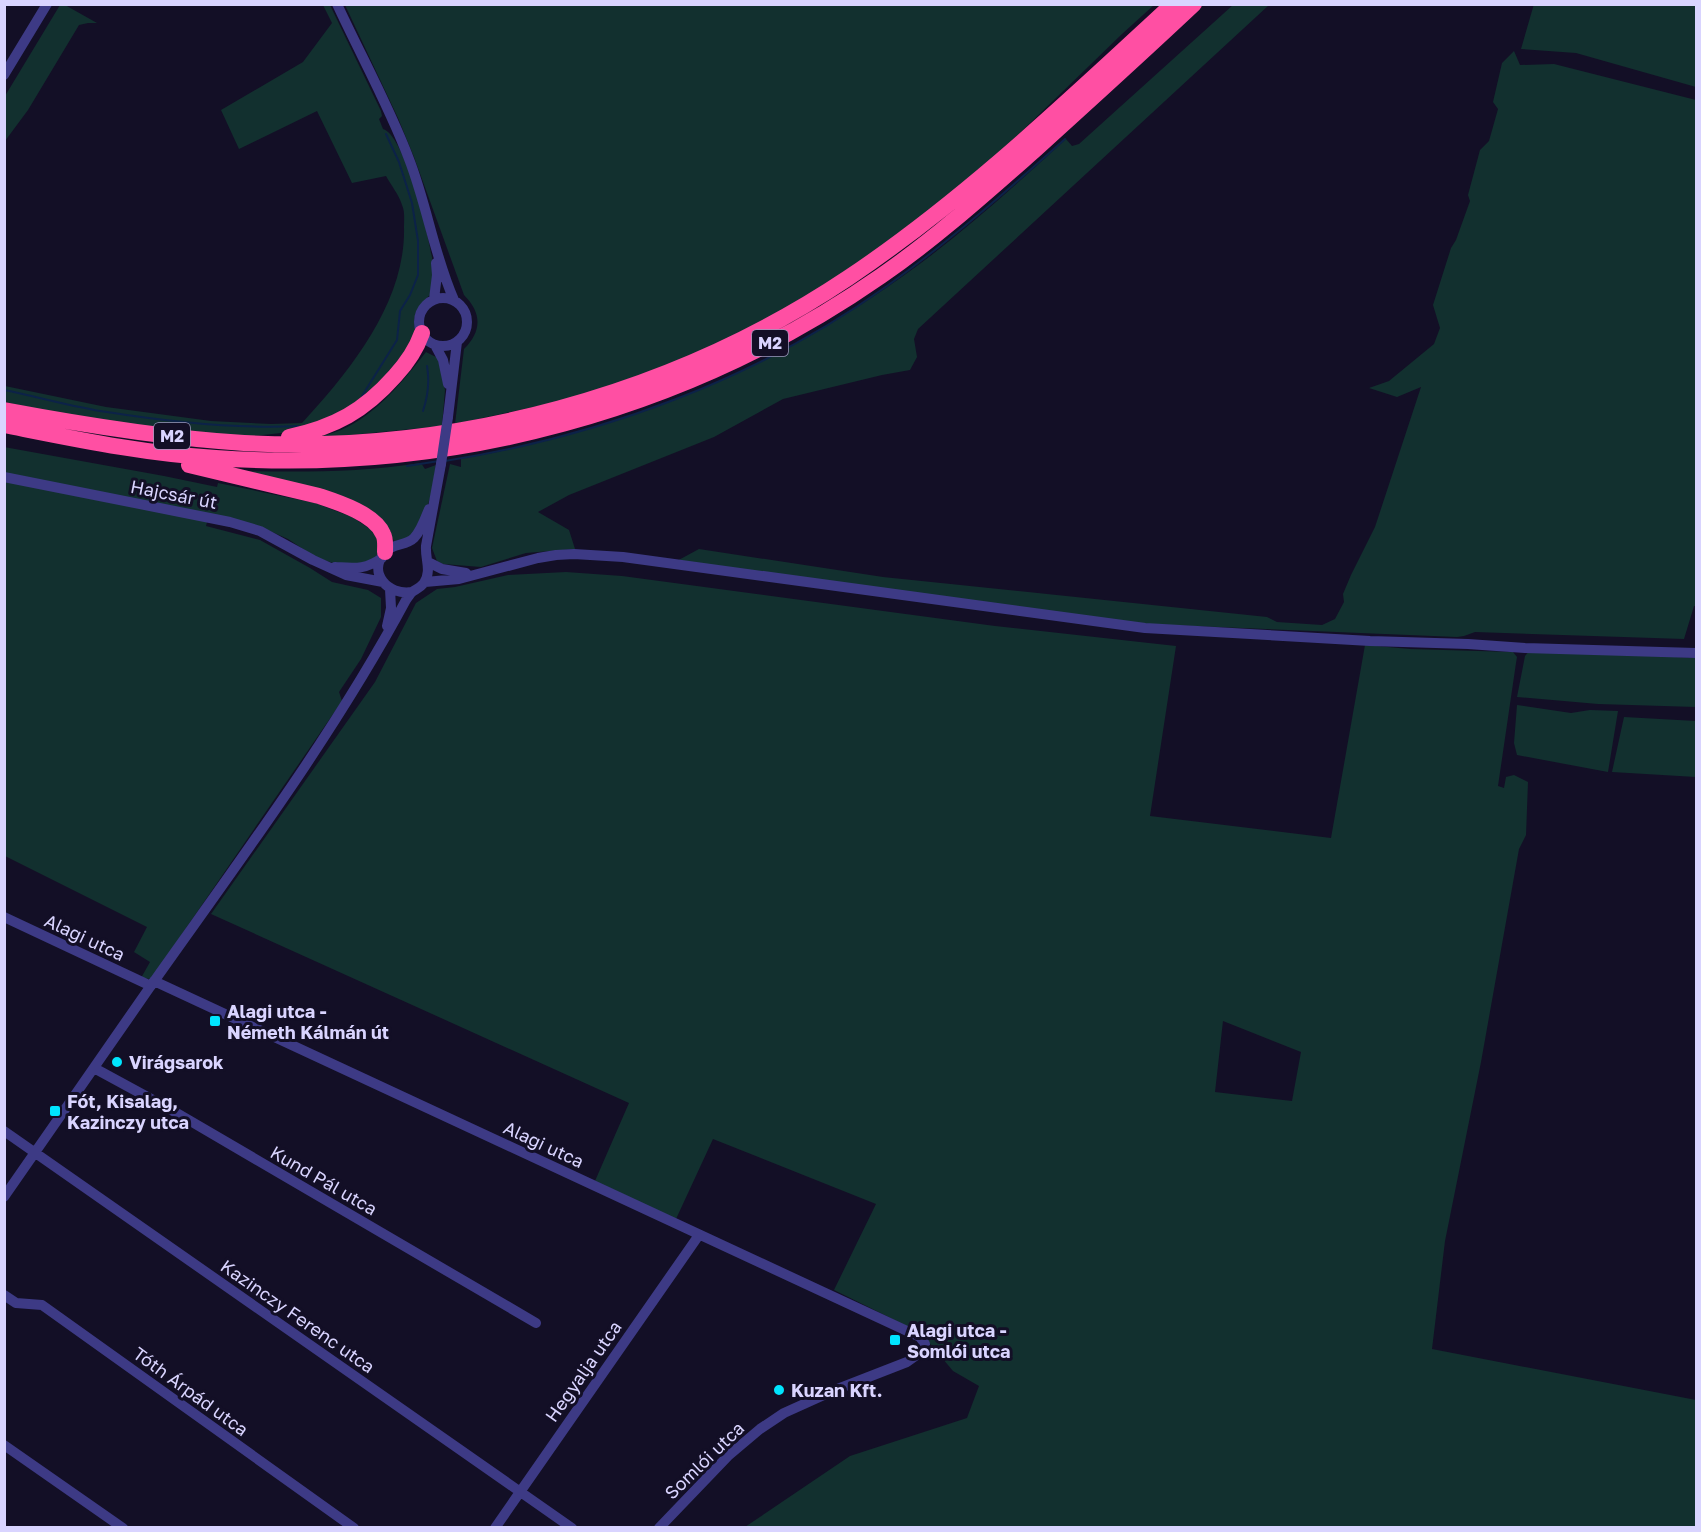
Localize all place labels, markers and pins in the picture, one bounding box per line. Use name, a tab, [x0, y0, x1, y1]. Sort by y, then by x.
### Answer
place label: Alagi utca - Németh Kálmán út	[227, 1000, 389, 1043]
marker: Alagi utca - Németh Kálmán út	[208, 1014, 222, 1028]
place label: Virágsarok	[129, 1051, 224, 1073]
marker: Virágsarok	[110, 1055, 124, 1069]
place label: Fót, Kisalag, Kazinczy utca	[67, 1090, 189, 1133]
marker: Fót, Kisalag, Kazinczy utca	[48, 1104, 62, 1118]
place label: Alagi utca - Somlói utca	[907, 1319, 1010, 1362]
marker: Alagi utca - Somlói utca	[888, 1333, 902, 1347]
place label: Kuzan Kft.	[791, 1379, 883, 1401]
marker: Kuzan Kft.	[772, 1383, 786, 1397]

